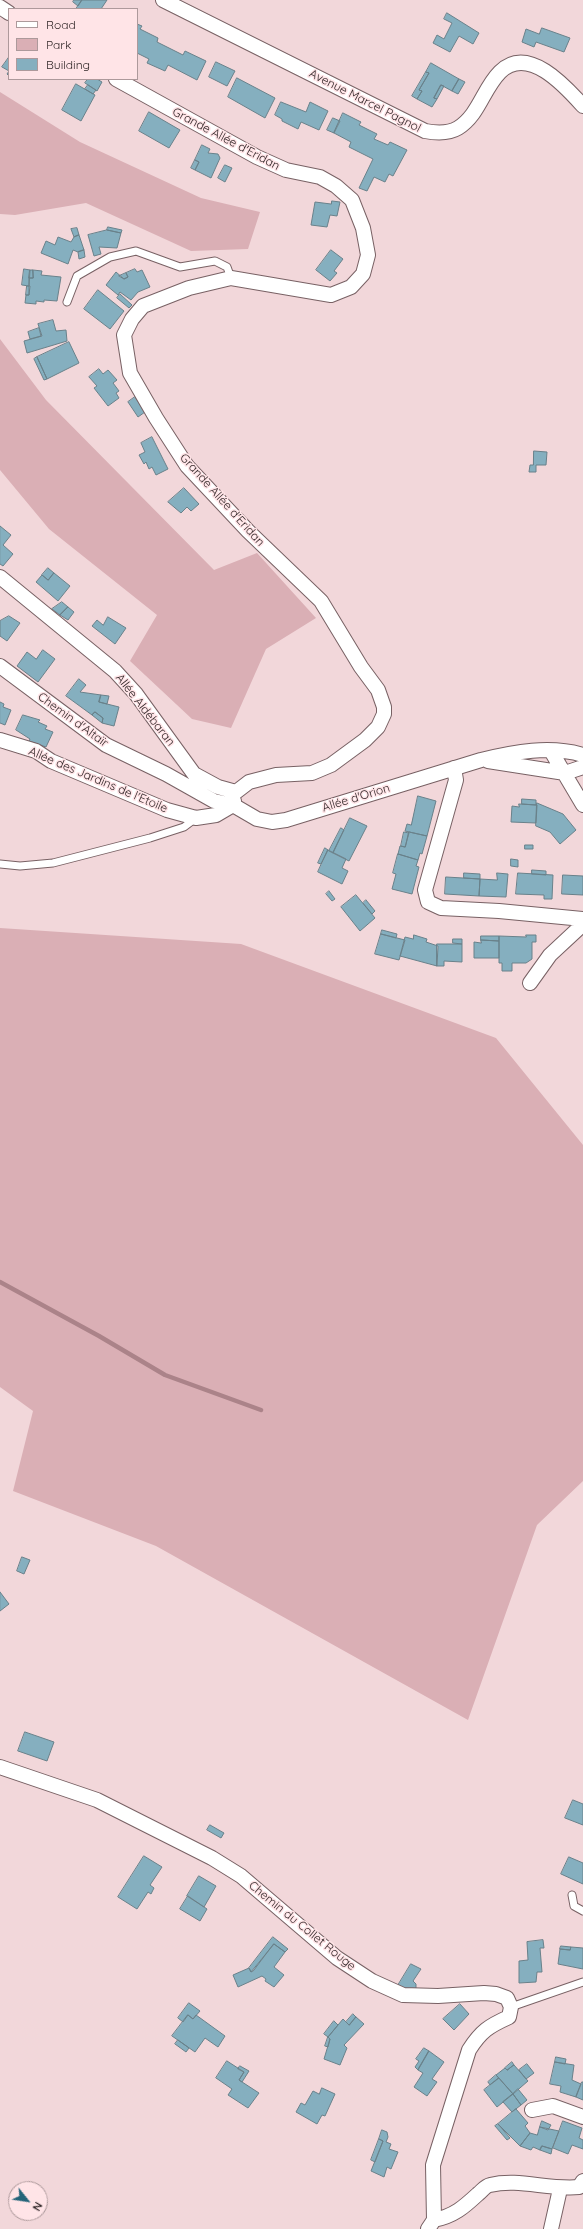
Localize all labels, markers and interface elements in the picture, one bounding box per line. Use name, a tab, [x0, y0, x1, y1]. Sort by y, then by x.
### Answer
legend	[8, 8, 138, 80]
text: Road	[46, 17, 76, 32]
text: Park	[46, 37, 71, 52]
text: Building	[46, 57, 90, 72]
street label: Avenue Marcel Pagnol	[307, 67, 423, 135]
street label: Grande Allée d'Eridan	[170, 105, 282, 173]
street label: Grande Allée d'Eridan	[177, 451, 267, 549]
street label: Allée Aldébaran	[112, 671, 178, 749]
street label: Chemin d'Altaïr	[35, 690, 111, 750]
street label: Allée des Jardins de l'Etoile	[26, 744, 170, 816]
street label: Allée d'Orion	[320, 781, 392, 815]
street label: Chemin du Collet Rouge	[246, 1878, 358, 1974]
north arrow	[8, 2181, 48, 2221]
text: N	[29, 2199, 46, 2214]

